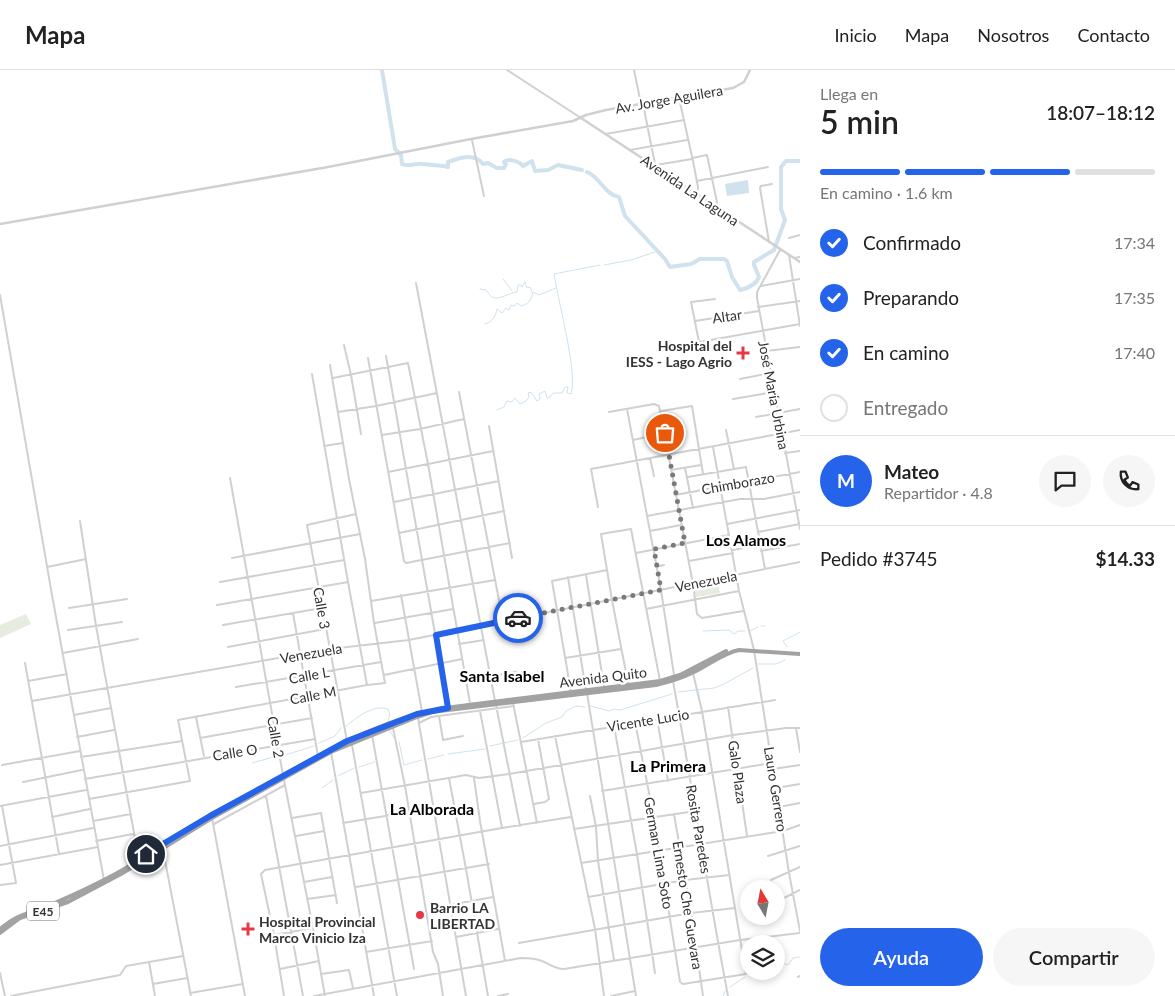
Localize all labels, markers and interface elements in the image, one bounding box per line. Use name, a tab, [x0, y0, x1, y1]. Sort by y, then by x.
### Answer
text: Mapa	[25, 20, 85, 49]
text: Inicio	[834, 24, 877, 46]
text: Mapa	[905, 24, 949, 46]
text: Nosotros	[977, 24, 1049, 46]
text: Contacto	[1077, 24, 1150, 46]
street label: Av. Jorge Aguilera	[614, 81, 724, 117]
text: Llega en	[820, 84, 878, 103]
text: 18:07–18:12	[1046, 101, 1155, 124]
text: 5 min	[820, 102, 899, 141]
street label: Avenida La Laguna	[638, 151, 742, 229]
text: En camino · 1.6 km	[820, 183, 953, 202]
icon: check	[820, 229, 848, 257]
text: Confirmado	[863, 231, 961, 254]
text: 17:34	[1114, 233, 1155, 252]
icon: check	[820, 284, 848, 312]
text: Preparando	[863, 286, 959, 309]
text: 17:35	[1114, 288, 1155, 307]
street label: Altar	[711, 306, 743, 326]
place label: Hospital del IESS - Lago Agrio	[626, 337, 732, 370]
street label: José María Urbina	[755, 339, 793, 451]
icon: check	[820, 339, 848, 367]
text: En camino	[863, 341, 949, 364]
text: 17:40	[1114, 343, 1155, 362]
marker: Hospital del IESS - Lago Agrio	[736, 346, 750, 360]
text: Entregado	[863, 396, 948, 419]
pin	[644, 412, 686, 454]
icon: bag	[651, 419, 679, 447]
button: chat	[1039, 455, 1091, 507]
button: phone	[1103, 455, 1155, 507]
text: Mateo	[884, 460, 939, 483]
street label: Chimborazo	[700, 468, 776, 498]
text: M	[837, 469, 855, 492]
text: Repartidor · 4.8	[884, 483, 993, 502]
district label: Los Alamos	[706, 530, 786, 549]
text: Pedido #3745	[820, 547, 938, 570]
text: $14.33	[1095, 547, 1155, 570]
street label: Venezuela	[674, 567, 738, 595]
street label: Calle 3	[310, 586, 334, 630]
courier	[493, 593, 543, 643]
icon: car	[504, 604, 532, 632]
street label: Venezuela	[279, 639, 343, 667]
street label: Calle L	[287, 663, 331, 687]
street label: Avenida Quito	[558, 663, 648, 691]
district label: Santa Isabel	[460, 666, 544, 685]
street label: Calle M	[288, 682, 338, 708]
street label: Vicente Lucio	[606, 705, 690, 735]
street label: Calle 2	[264, 715, 288, 759]
street label: Galo Plaza	[725, 739, 751, 805]
street label: Calle O	[211, 740, 259, 764]
street label: Lauro Gerrero	[761, 745, 791, 833]
district label: La Primera	[630, 756, 706, 775]
street label: Rosita Paredes	[683, 783, 715, 875]
street label: German Lima Soto	[641, 796, 677, 910]
district label: La Alborada	[390, 799, 474, 818]
pin	[125, 833, 167, 875]
street label: Ernesto Che Guevara	[669, 839, 707, 971]
icon: home	[132, 840, 160, 868]
north arrow	[740, 880, 785, 925]
map controls	[740, 880, 785, 980]
place label: Barrio LA LIBERTAD	[430, 899, 496, 932]
road number: E45	[27, 901, 59, 920]
marker: Barrio LA LIBERTAD	[414, 909, 426, 921]
place label: Hospital Provincial Marco Vinicio Iza	[259, 913, 376, 946]
marker: Hospital Provincial Marco Vinicio Iza	[241, 922, 255, 936]
button: Ayuda	[820, 928, 983, 986]
button: Compartir	[993, 928, 1155, 986]
button: layers	[740, 935, 785, 980]

